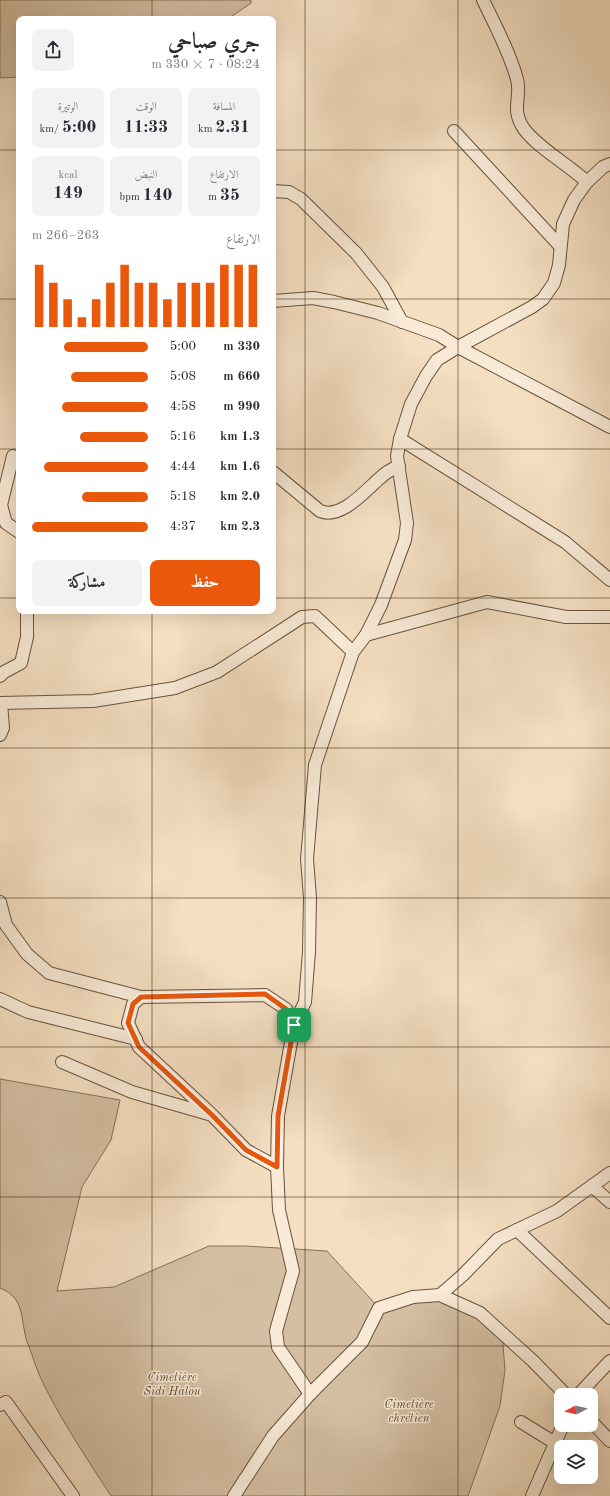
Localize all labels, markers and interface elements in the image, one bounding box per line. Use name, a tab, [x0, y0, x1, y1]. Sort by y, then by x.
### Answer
button: share	[32, 29, 74, 71]
text: جري صباحي	[168, 31, 260, 53]
text: 08:24 · 7 × 330 m	[152, 58, 260, 71]
text: الوتيرة	[58, 102, 78, 113]
text: الوقت	[135, 102, 157, 113]
text: المسافة	[213, 102, 235, 113]
text: 5:00	[62, 119, 96, 136]
text: 11:33	[124, 119, 168, 136]
text: 2.31	[216, 119, 250, 136]
text: /km	[40, 124, 62, 135]
text: km	[198, 124, 216, 135]
text: kcal	[59, 170, 77, 181]
text: النبض	[135, 170, 157, 181]
text: الارتفاع	[210, 170, 238, 181]
text: 149	[53, 185, 83, 202]
text: 140	[143, 187, 172, 204]
text: 35	[220, 187, 240, 204]
text: bpm	[120, 192, 143, 203]
text: m	[208, 192, 220, 203]
text: 263–266 m	[32, 229, 99, 242]
text: الارتفاع	[226, 233, 260, 246]
text: 5:00	[170, 340, 196, 353]
text: 330 m	[223, 340, 260, 353]
text: 5:08	[170, 370, 196, 383]
text: 660 m	[223, 370, 260, 383]
text: 4:58	[170, 400, 196, 413]
text: 990 m	[223, 400, 260, 413]
text: 5:16	[170, 430, 196, 443]
text: 1.3 km	[220, 430, 260, 443]
text: 4:44	[170, 460, 196, 473]
text: 1.6 km	[220, 460, 260, 473]
text: 5:18	[170, 490, 196, 503]
text: 2.0 km	[220, 490, 260, 503]
text: 4:37	[170, 520, 196, 533]
text: 2.3 km	[220, 520, 260, 533]
button: مشاركة	[32, 560, 142, 606]
button: حفظ	[150, 560, 260, 606]
pin	[277, 1008, 311, 1042]
icon: arrive	[283, 1014, 305, 1036]
park label: Cimetière Sidi Halou	[143, 1372, 201, 1398]
north arrow	[554, 1388, 598, 1432]
map controls	[554, 1388, 598, 1484]
park label: Cimetière chrétien	[384, 1399, 434, 1425]
button: layers	[554, 1440, 598, 1484]

